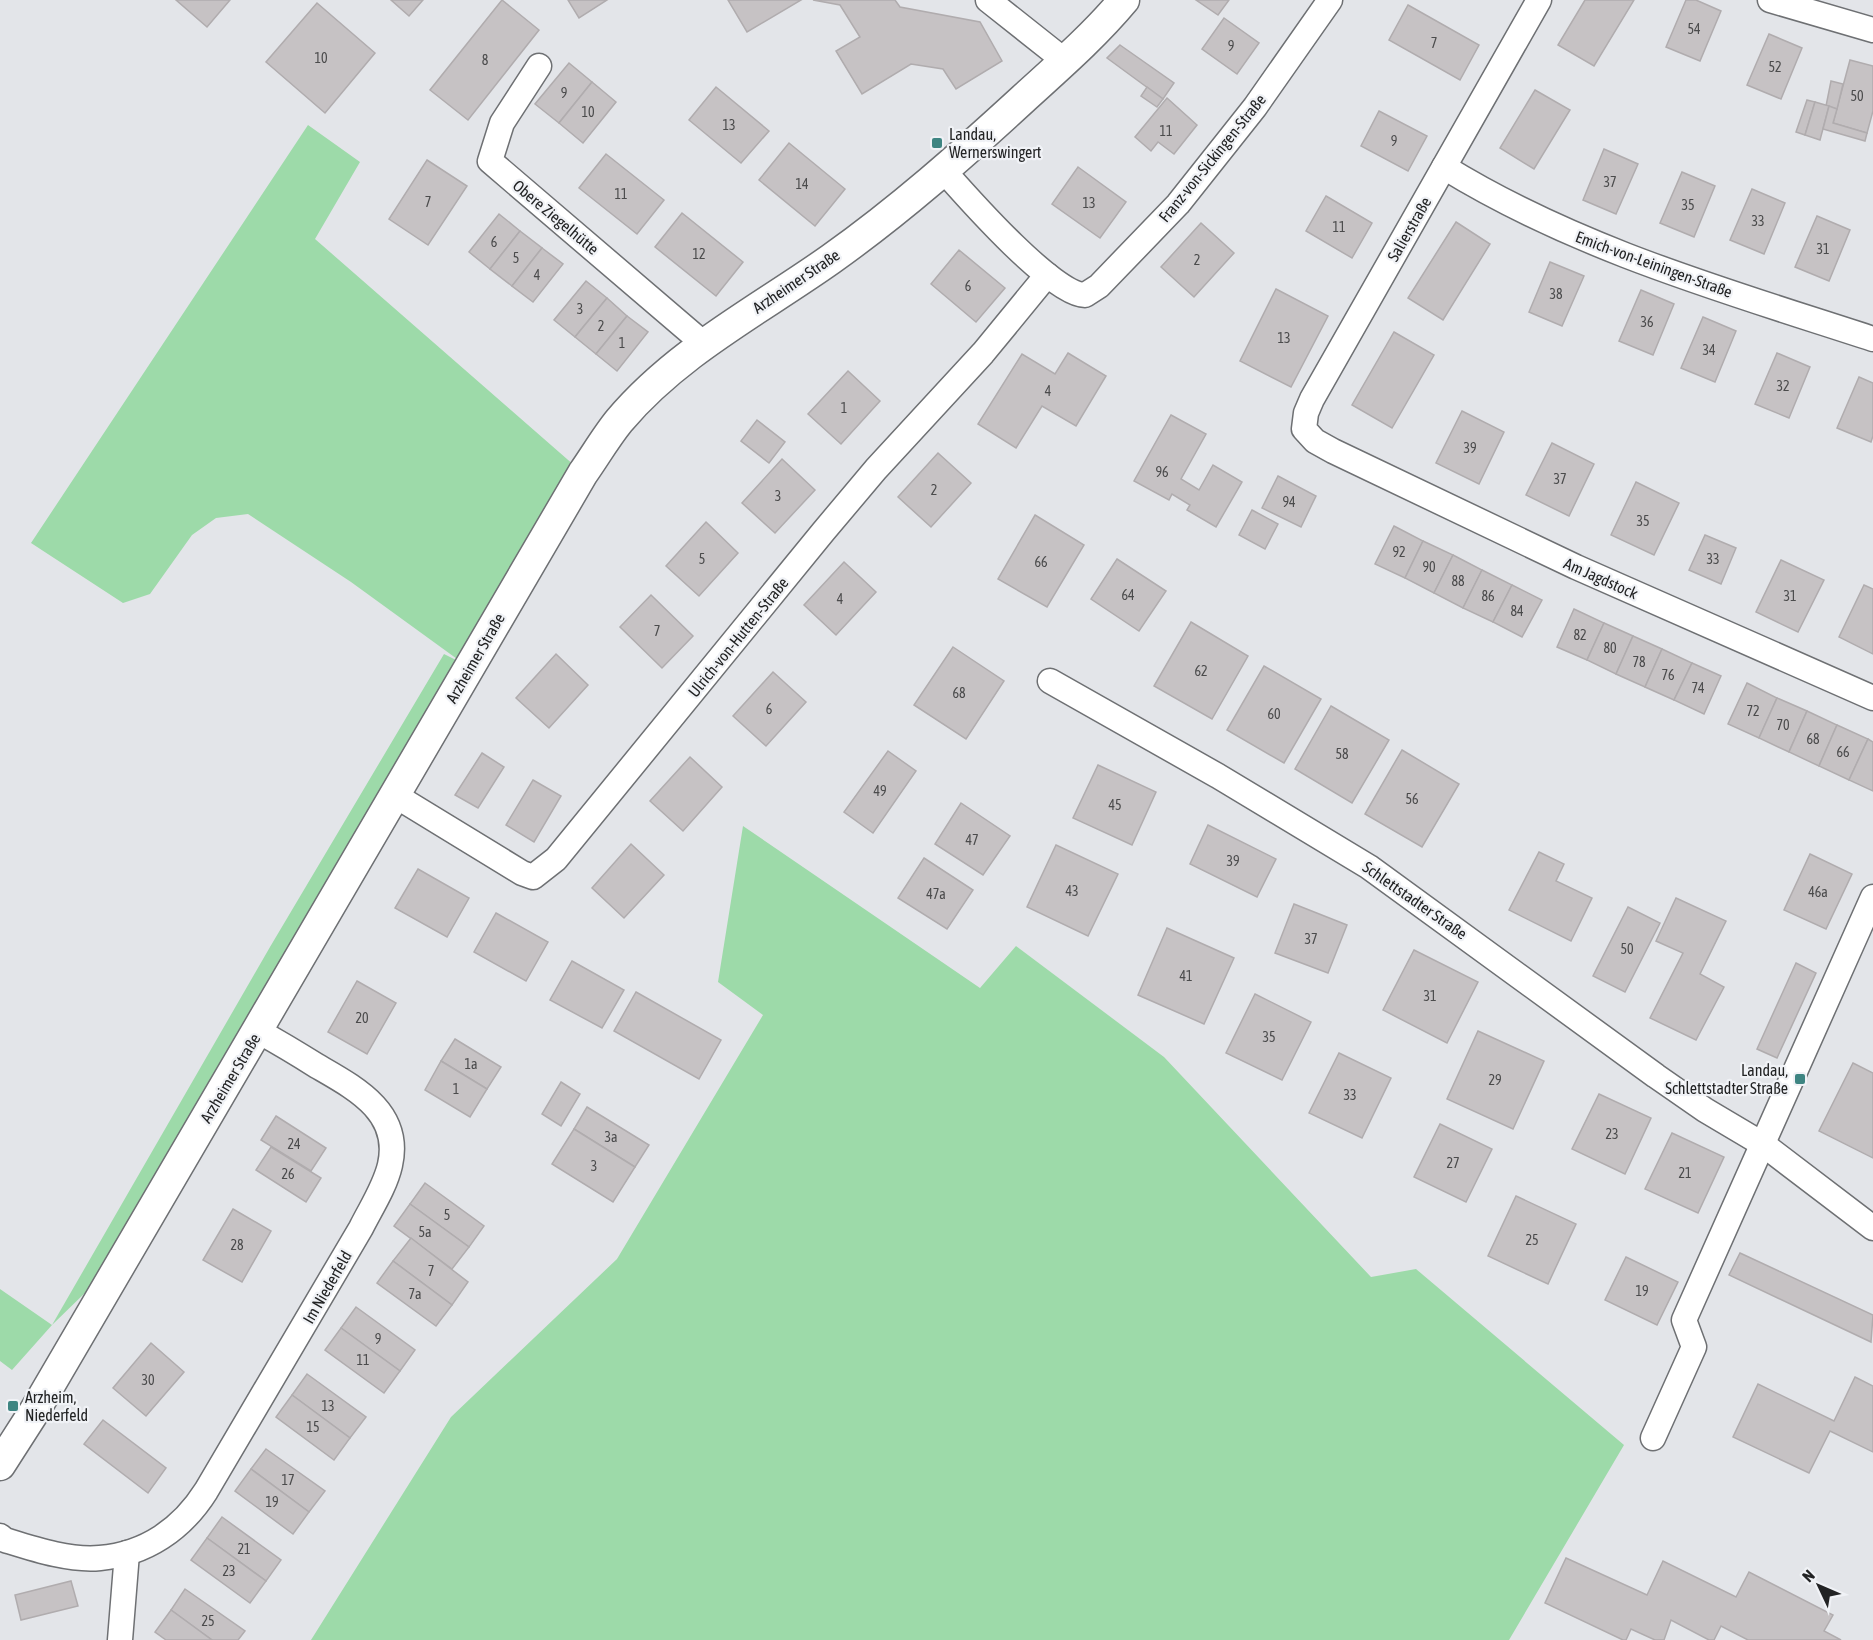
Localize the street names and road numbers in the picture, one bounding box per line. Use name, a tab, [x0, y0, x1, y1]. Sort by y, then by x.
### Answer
street label: Franz-von-Sickingen-Straße	[1155, 91, 1270, 226]
street label: Obere Ziegelhütte	[509, 176, 603, 259]
street label: Salierstraße	[1383, 194, 1435, 264]
street label: Emich-von-Leiningen-Straße	[1573, 227, 1735, 302]
street label: Arzheimer Straße	[749, 245, 843, 317]
street label: Am Jagdstock	[1561, 554, 1641, 603]
street label: Ulrich-von-Hutten-Straße	[684, 574, 792, 700]
street label: Arzheimer Straße	[442, 610, 508, 706]
street label: Schlettstadter Straße	[1360, 857, 1470, 943]
street label: Arzheimer Straße	[196, 1030, 264, 1126]
street label: Im Niederfeld	[299, 1247, 355, 1327]

